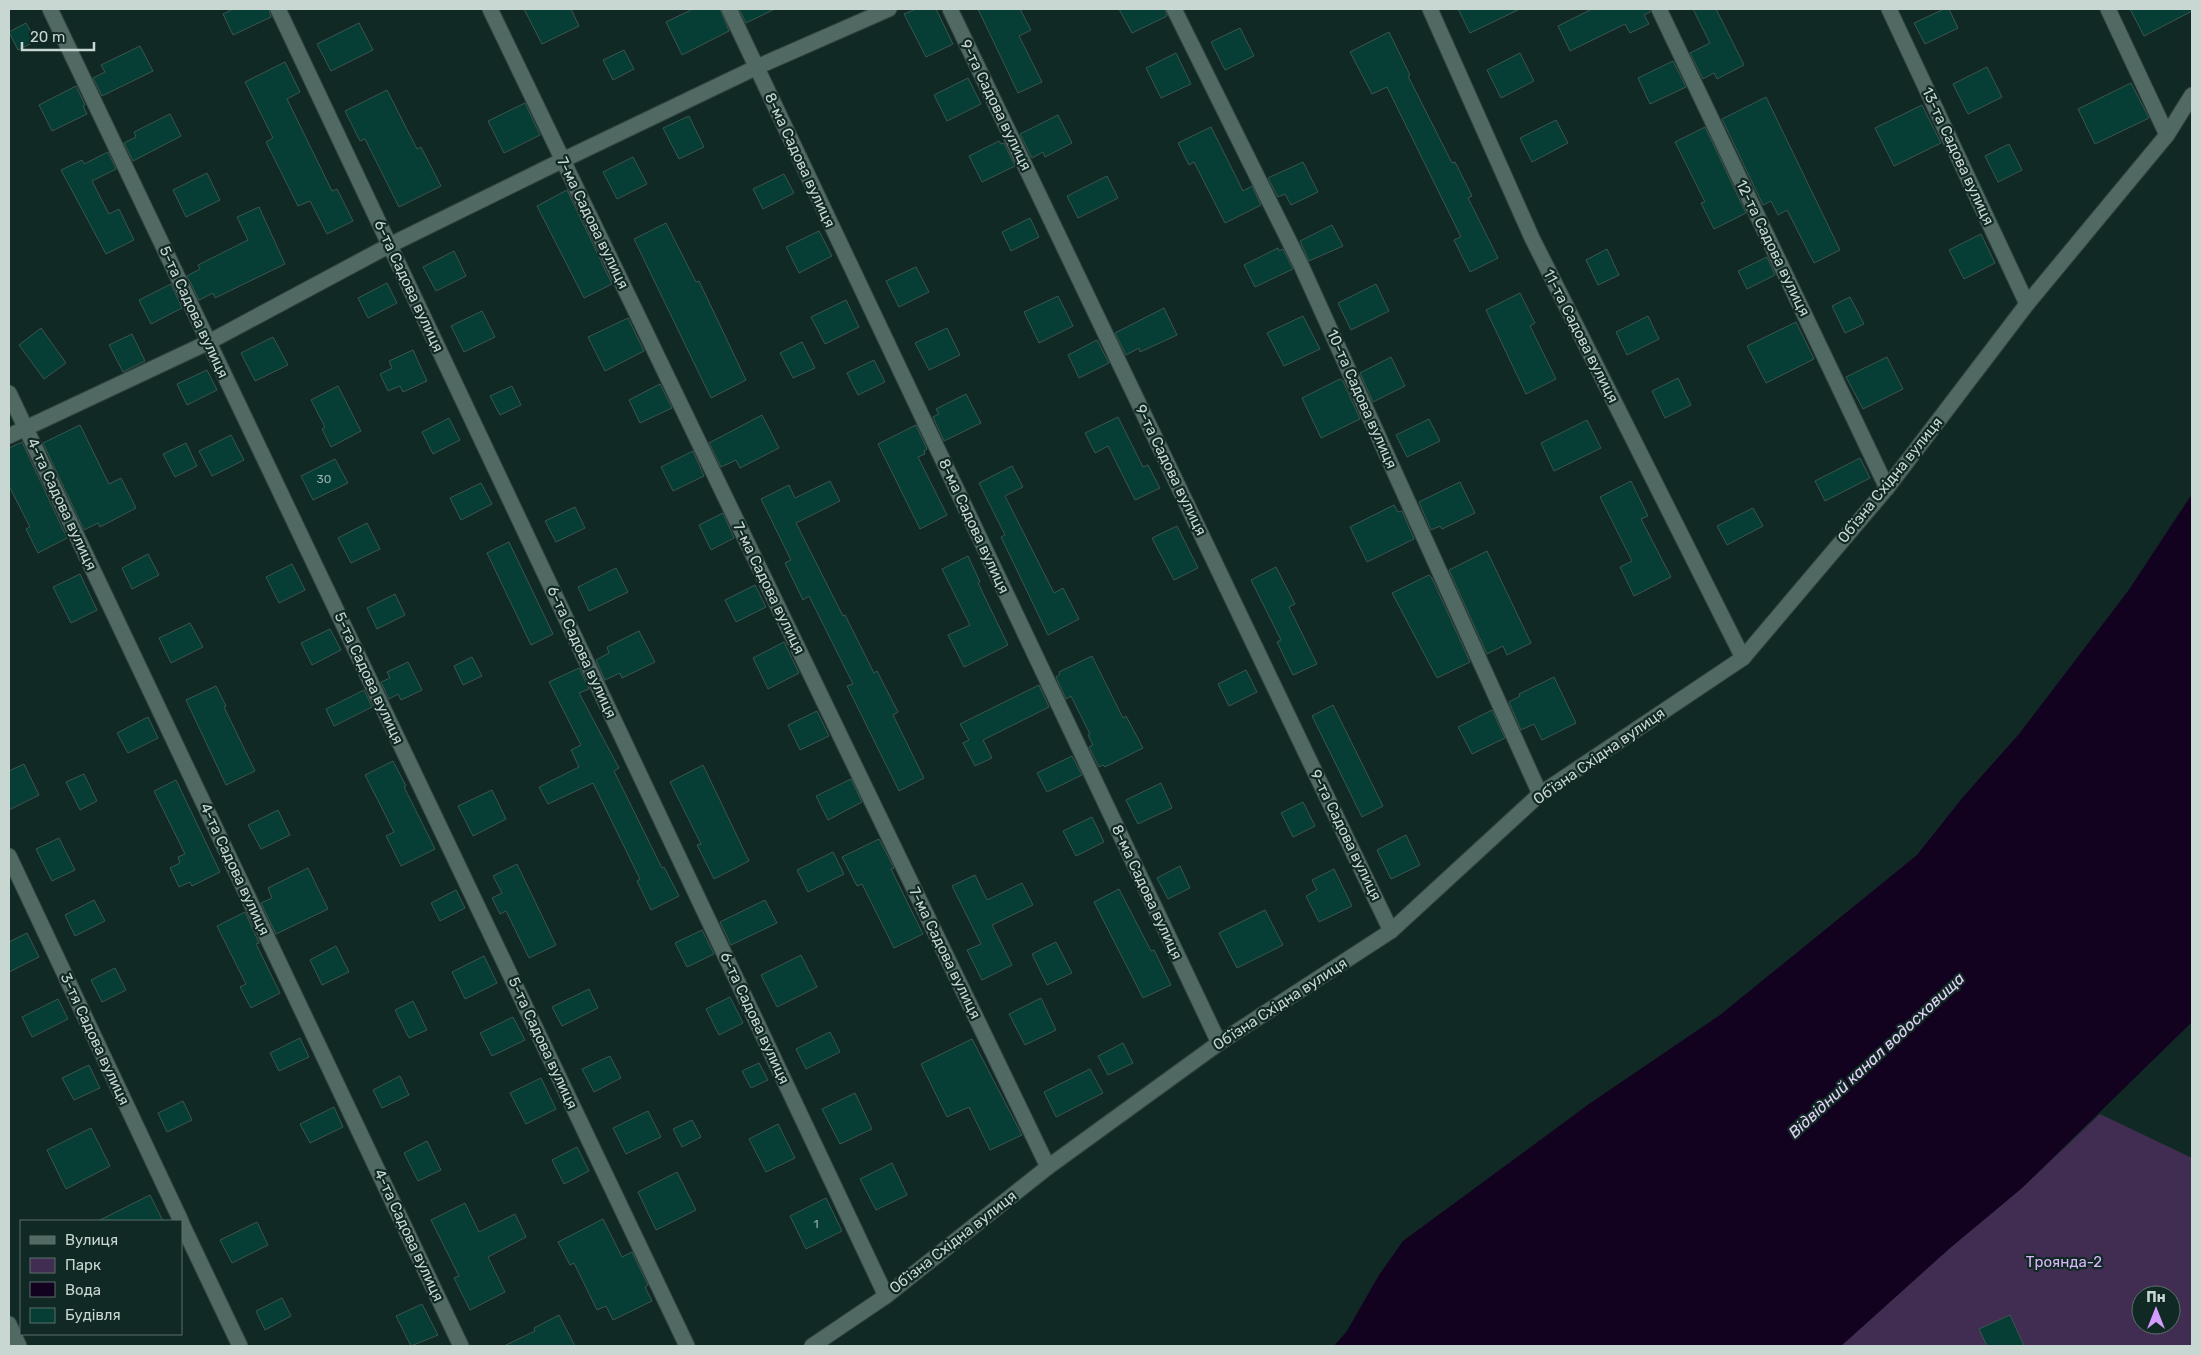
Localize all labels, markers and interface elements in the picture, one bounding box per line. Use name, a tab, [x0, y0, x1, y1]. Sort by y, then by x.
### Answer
scale bar	[22, 20, 95, 52]
text: 20 m	[30, 28, 65, 46]
street label: 9-та Садова вулиця	[957, 37, 1035, 173]
street label: 13-та Садова вулиця	[1918, 84, 1998, 228]
street label: 8-ма Садова вулиця	[761, 90, 839, 230]
street label: 7-ма Садова вулиця	[553, 154, 633, 292]
street label: 12-та Садова вулиця	[1732, 177, 1814, 319]
street label: 6-та Садова вулиця	[370, 217, 448, 355]
street label: 5-та Садова вулиця	[156, 243, 232, 381]
street label: 11-та Садова вулиця	[1540, 266, 1622, 406]
street label: 10-та Садова вулиця	[1323, 327, 1401, 471]
street label: 9-та Садова вулиця	[1132, 402, 1210, 538]
street label: Обʼїзна Східна вулиця	[1834, 414, 1946, 546]
street label: 4-та Садова вулиця	[23, 435, 101, 573]
street label: 8-ма Садова вулиця	[935, 456, 1013, 596]
house number: 30	[317, 472, 331, 486]
street label: 7-ма Садова вулиця	[729, 519, 809, 657]
street label: 6-та Садова вулиця	[543, 583, 621, 721]
street label: 5-та Садова вулиця	[331, 609, 407, 747]
street label: Обʼїзна Східна вулиця	[1530, 704, 1668, 808]
street label: 9-та Садова вулиця	[1307, 767, 1385, 903]
street label: 4-та Садова вулиця	[196, 800, 274, 938]
street label: 8-ма Садова вулиця	[1108, 822, 1186, 962]
street label: 7-ма Садова вулиця	[905, 884, 985, 1022]
street label: 6-та Садова вулиця	[716, 949, 794, 1087]
street label: Обʼїзна Східна вулиця	[1210, 954, 1350, 1054]
water label: Відвідний канал водосховища	[1784, 969, 1968, 1142]
street label: 3-тя Садова вулиця	[57, 970, 133, 1108]
street label: 5-та Садова вулиця	[505, 974, 581, 1112]
street label: 4-та Садова вулиця	[370, 1166, 448, 1304]
street label: Обʼїзна Східна вулиця	[886, 1187, 1020, 1297]
house number: 1	[813, 1217, 819, 1231]
legend	[20, 1220, 182, 1335]
text: Вулиця	[65, 1231, 118, 1249]
park label: Троянда-2	[2026, 1253, 2102, 1271]
text: Парк	[65, 1256, 101, 1274]
text: Вода	[65, 1281, 101, 1299]
north arrow	[2131, 1285, 2181, 1335]
text: Пн	[2146, 1289, 2166, 1306]
text: Будівля	[65, 1306, 121, 1324]

